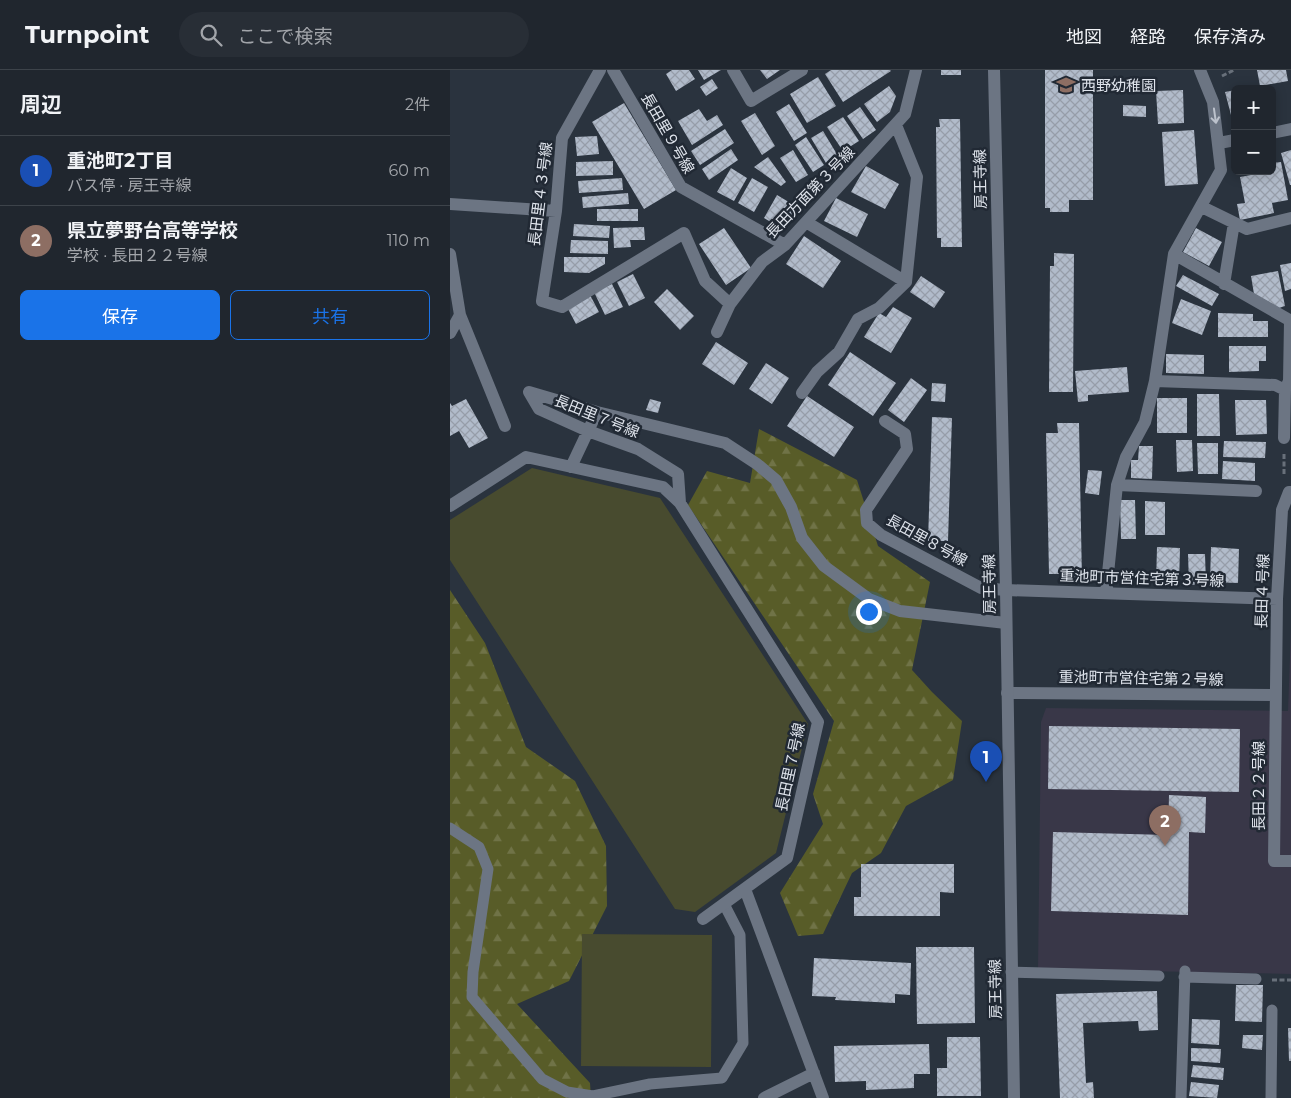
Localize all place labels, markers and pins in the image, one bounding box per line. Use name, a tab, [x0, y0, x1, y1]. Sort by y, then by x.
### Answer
school or university icon: 西野幼稚園	[1055, 74, 1077, 96]
place label: 西野幼稚園	[1081, 76, 1156, 95]
pin: 1	[970, 741, 1002, 782]
pin: 2	[1149, 805, 1181, 846]

